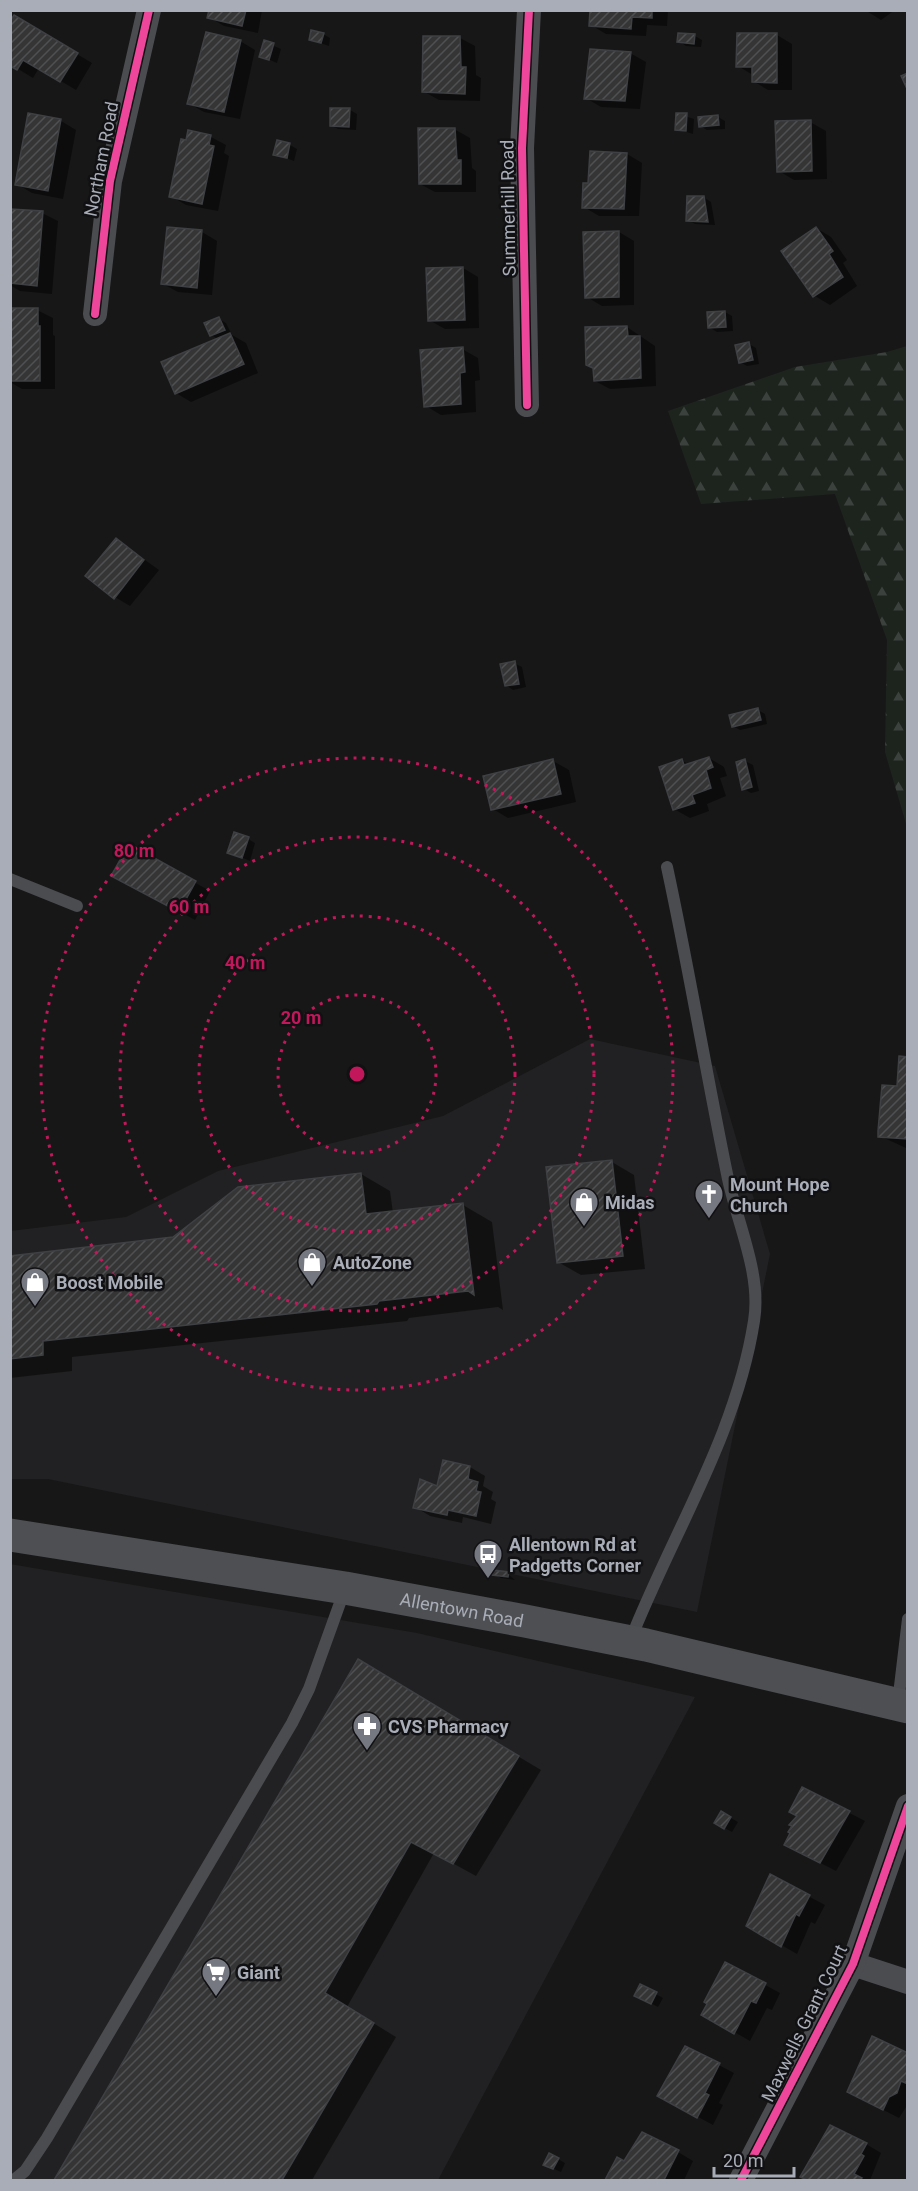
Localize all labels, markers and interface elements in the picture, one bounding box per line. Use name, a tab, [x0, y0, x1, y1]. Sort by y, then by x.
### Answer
street label: Northam Road	[80, 100, 122, 218]
street label: Summerhill Road	[496, 140, 520, 276]
text: 80 m	[114, 840, 154, 861]
text: 60 m	[169, 896, 209, 917]
text: 40 m	[225, 952, 265, 973]
text: 20 m	[281, 1007, 321, 1028]
centre of rings	[347, 1064, 367, 1084]
place label: Mount Hope Church	[730, 1174, 830, 1216]
church icon: Mount Hope Church	[693, 1178, 725, 1220]
shop icon: Midas	[568, 1186, 600, 1228]
place label: Midas	[605, 1192, 655, 1213]
shop icon: AutoZone	[296, 1246, 328, 1288]
place label: AutoZone	[333, 1252, 412, 1273]
shop icon: Boost Mobile	[19, 1266, 51, 1308]
place label: Boost Mobile	[56, 1272, 163, 1293]
place label: Allentown Rd at Padgetts Corner	[509, 1534, 642, 1576]
bus stop icon: Allentown Rd at Padgetts Corner	[472, 1538, 504, 1580]
street label: Allentown Road	[398, 1588, 525, 1631]
pharmacy icon: CVS Pharmacy	[351, 1710, 383, 1752]
place label: CVS Pharmacy	[388, 1716, 510, 1737]
street label: Maxwells Grant Court	[757, 1941, 851, 2105]
supermarket icon: Giant	[200, 1956, 232, 1998]
place label: Giant	[237, 1962, 280, 1983]
scale bar	[714, 2140, 794, 2178]
text: 20 m	[723, 2150, 763, 2171]

